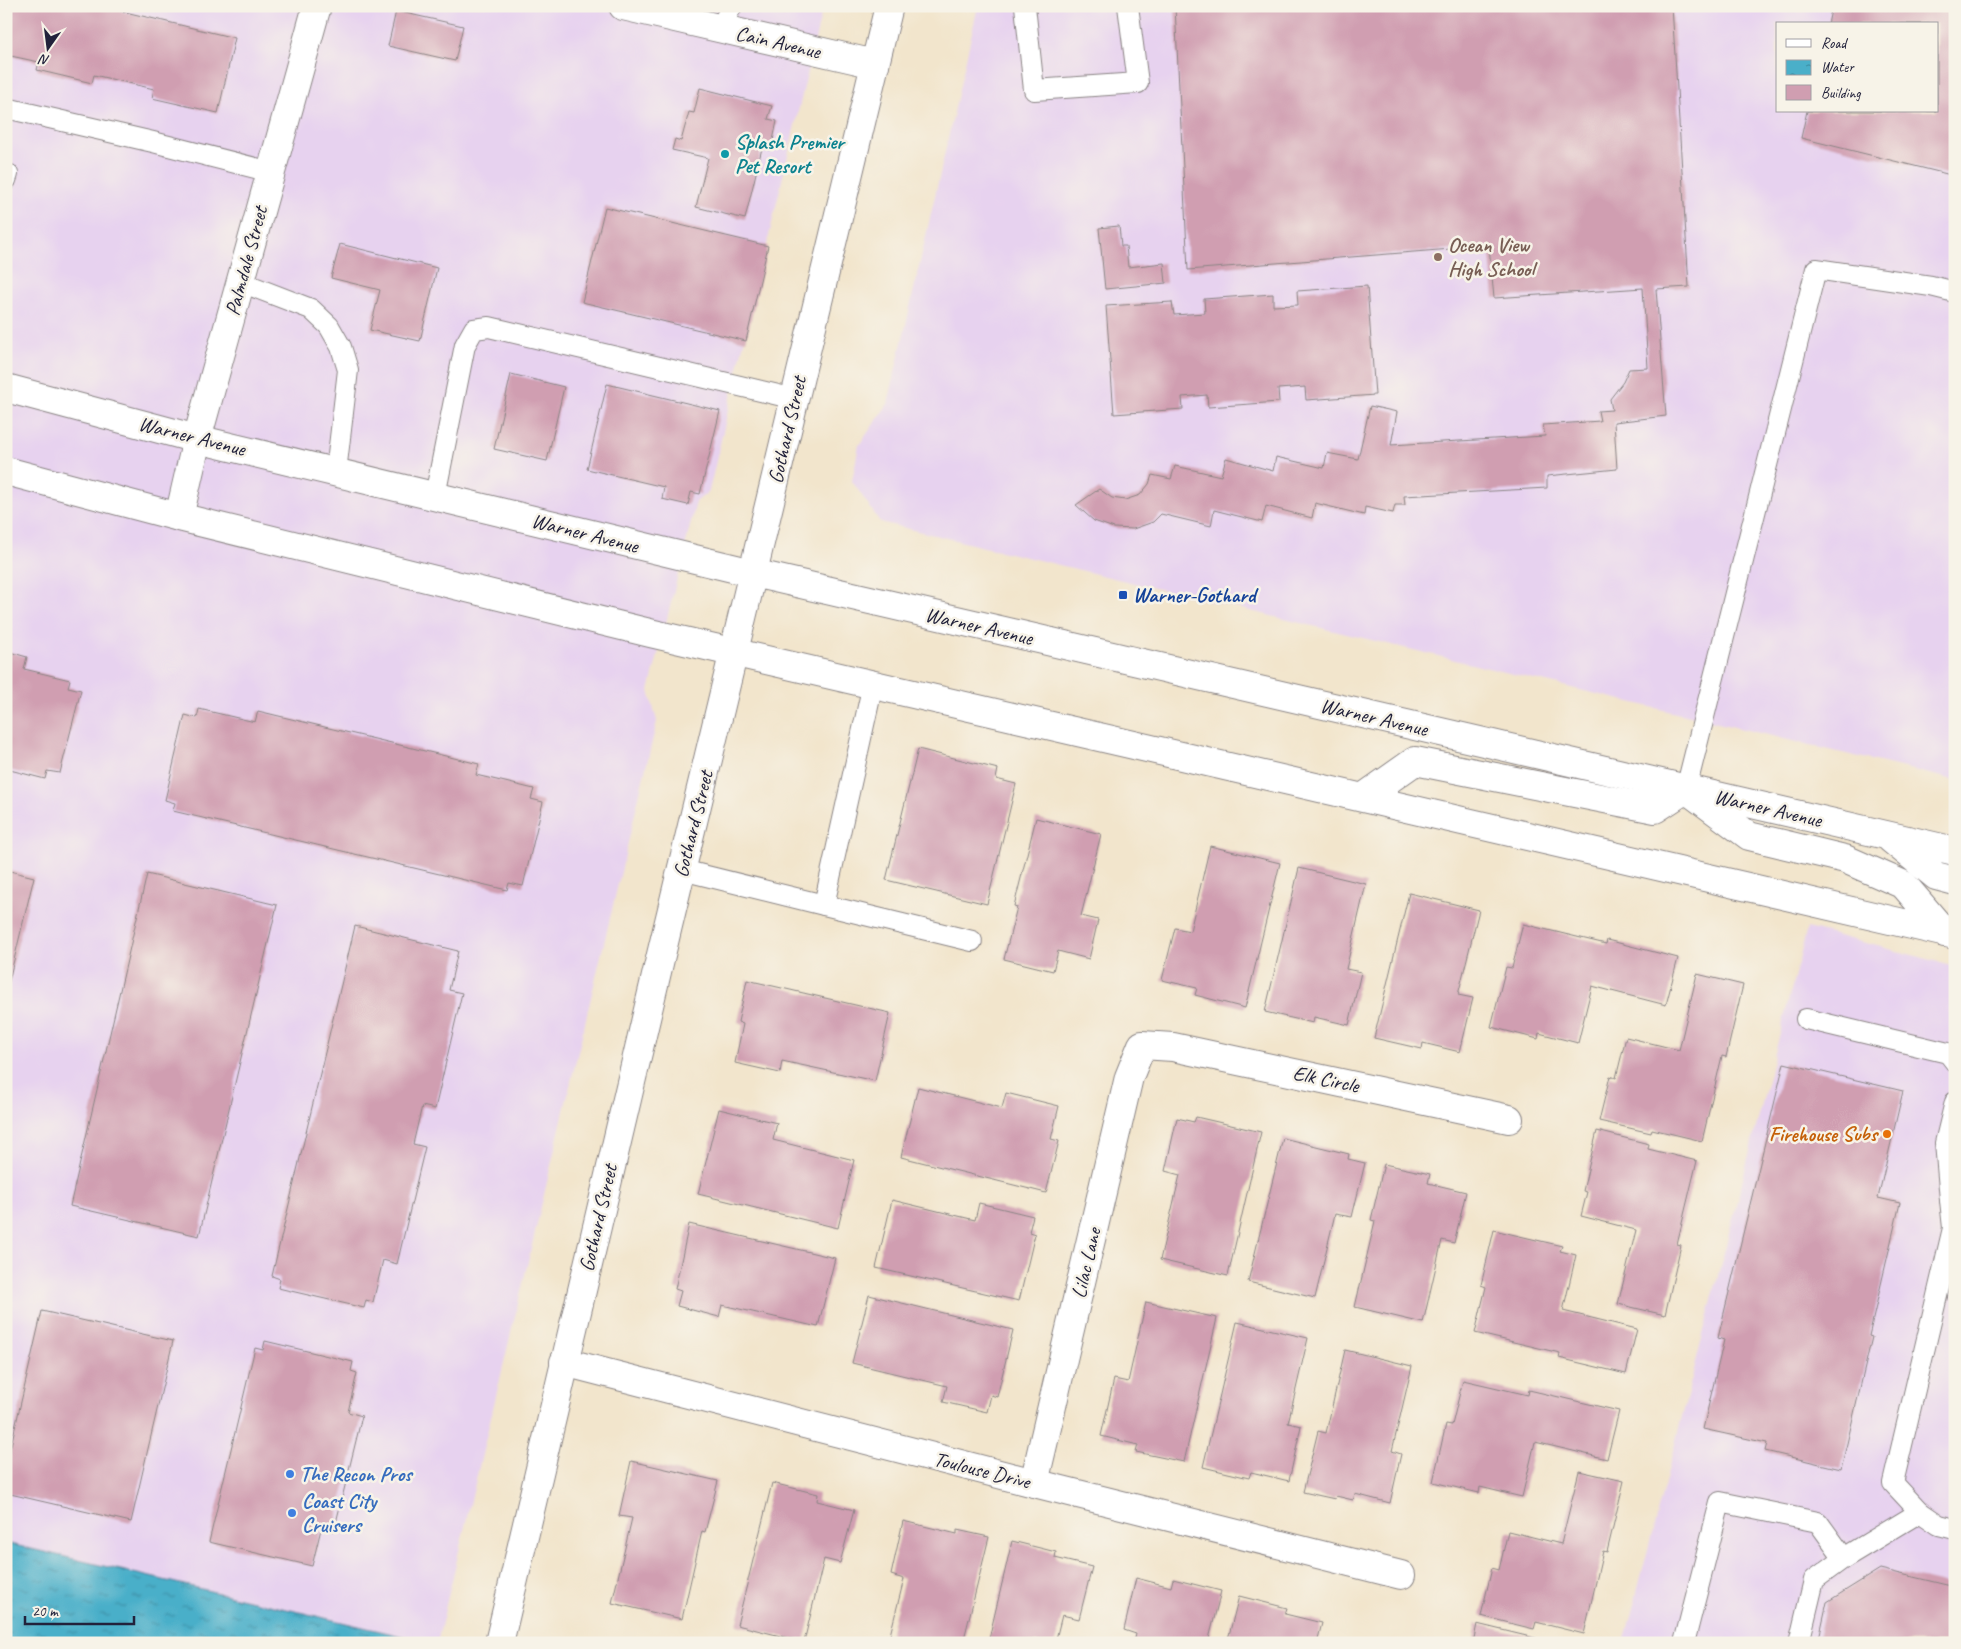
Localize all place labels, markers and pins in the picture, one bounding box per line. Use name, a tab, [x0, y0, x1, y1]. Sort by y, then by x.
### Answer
place label: Splash Premier Pet Resort	[735, 129, 846, 179]
marker: Splash Premier Pet Resort	[719, 148, 731, 160]
place label: Ocean View High School	[1448, 232, 1538, 282]
marker: Ocean View High School	[1432, 251, 1444, 263]
place label: Warner-Gothard	[1133, 582, 1259, 608]
marker: Warner-Gothard	[1117, 589, 1129, 601]
place label: Firehouse Subs	[1769, 1121, 1880, 1147]
marker: Firehouse Subs	[1881, 1128, 1893, 1140]
place label: The Recon Pros	[300, 1461, 414, 1487]
marker: The Recon Pros	[284, 1468, 296, 1480]
place label: Coast City Cruisers	[302, 1488, 378, 1538]
marker: Coast City Cruisers	[286, 1507, 298, 1519]

